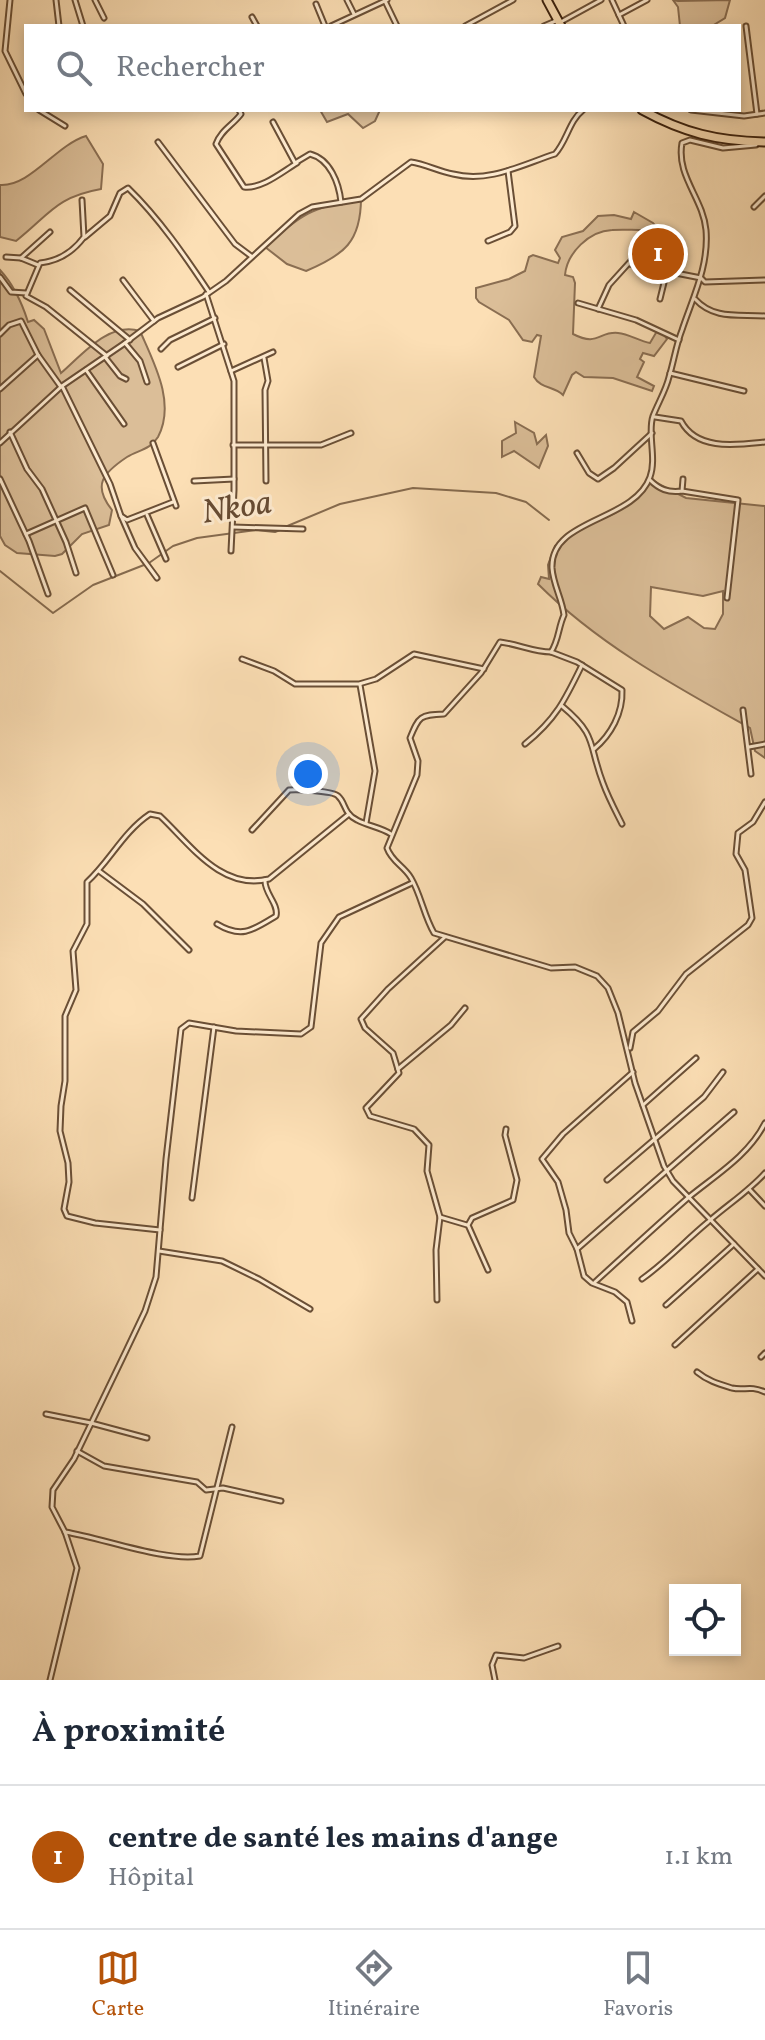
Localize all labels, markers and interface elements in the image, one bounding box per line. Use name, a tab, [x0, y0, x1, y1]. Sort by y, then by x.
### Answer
search box	[24, 24, 741, 112]
icon: search	[52, 46, 96, 90]
text: Rechercher	[116, 47, 265, 89]
pin: 1	[632, 224, 684, 284]
water label: Nkoa	[199, 480, 275, 538]
your location	[288, 754, 328, 794]
map controls	[669, 1584, 741, 1656]
button: locate	[669, 1584, 741, 1656]
text: À proximité	[32, 1709, 225, 1756]
text: centre de santé les mains d'ange	[108, 1818, 558, 1860]
text: 1	[53, 1839, 63, 1875]
text: 1.1 km	[664, 1839, 733, 1875]
text: Hôpital	[108, 1860, 194, 1896]
tab: Carte	[92, 1946, 144, 2025]
tab: Itinéraire	[328, 1946, 420, 2025]
tab: Favoris	[603, 1946, 673, 2025]

